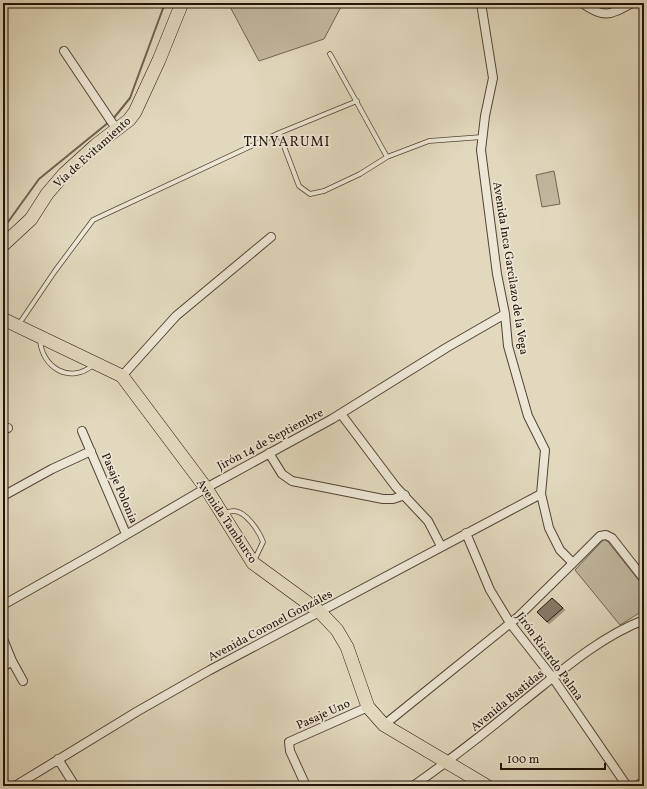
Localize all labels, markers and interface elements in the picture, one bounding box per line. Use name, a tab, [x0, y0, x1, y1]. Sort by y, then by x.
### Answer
street label: Vía de Evitamiento	[50, 114, 135, 192]
district label: TINYARUMI	[244, 133, 330, 152]
street label: Avenida Inca Garcilazo de la Vega	[488, 180, 532, 356]
street label: Jirón 14 de Septiembre	[215, 405, 327, 475]
street label: Pasaje Polonia	[97, 451, 141, 526]
street label: Avenida Tamburco	[192, 476, 260, 567]
street label: Avenida Coronel Gonzáles	[205, 586, 335, 666]
street label: Jirón Ricardo Palma	[512, 609, 587, 704]
street label: Avenida Bastidas	[468, 666, 548, 735]
street label: Pasaje Uno	[294, 696, 353, 734]
scale bar	[501, 745, 605, 771]
text: 100 m	[507, 752, 540, 768]

